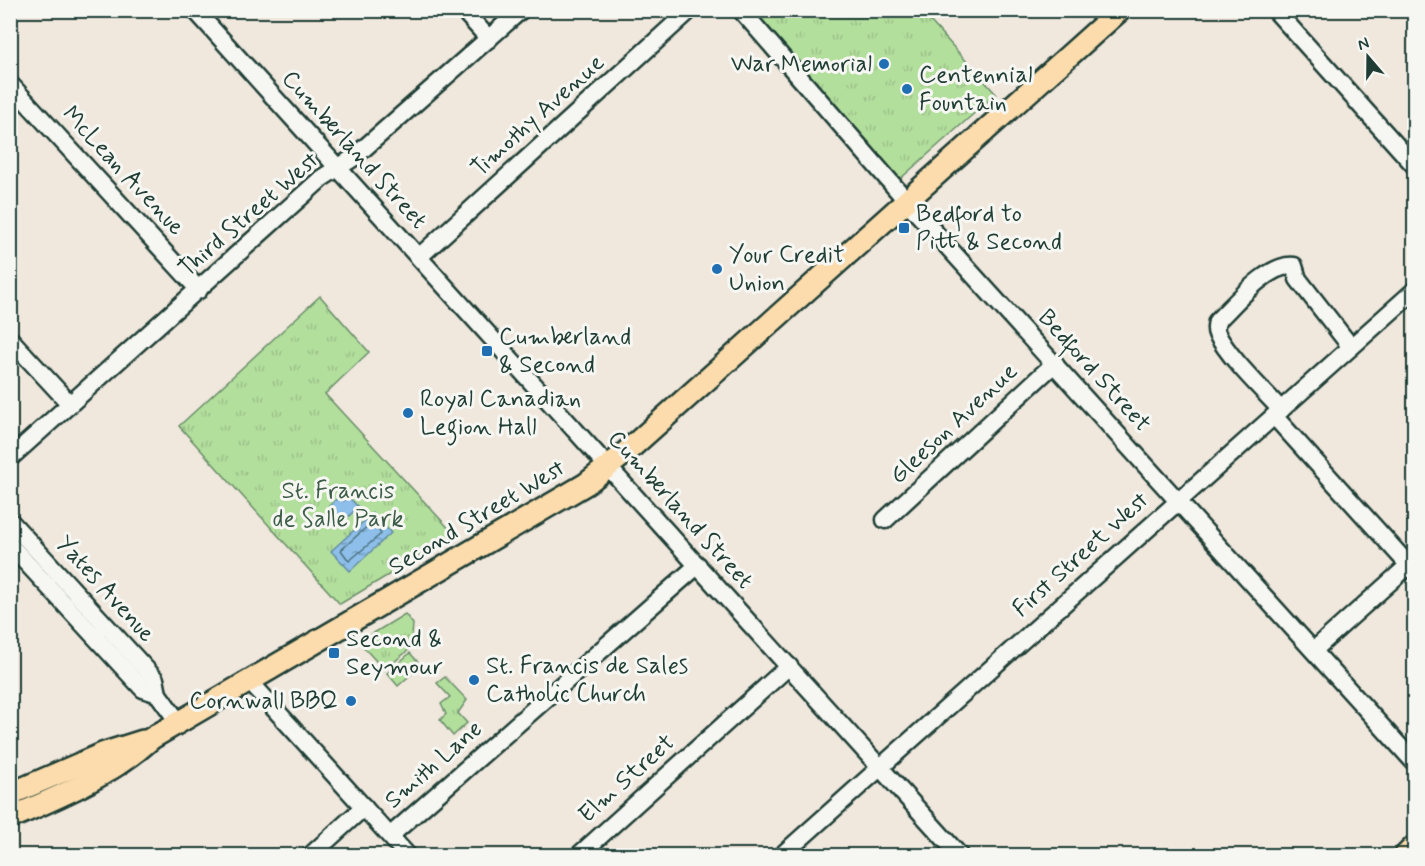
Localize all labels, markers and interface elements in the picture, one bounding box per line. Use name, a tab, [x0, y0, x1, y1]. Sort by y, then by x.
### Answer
north arrow	[1338, 27, 1398, 87]
text: N	[1355, 33, 1372, 56]
street label: Timothy Avenue	[465, 48, 611, 184]
place label: War Memorial	[731, 49, 872, 80]
marker: War Memorial	[877, 57, 891, 71]
place label: Centennial Fountain	[919, 60, 1033, 119]
street label: Cumberland Street	[274, 64, 434, 236]
marker: Centennial Fountain	[900, 82, 914, 96]
street label: McLean Avenue	[55, 100, 191, 242]
street label: Third Street West	[172, 145, 326, 285]
place label: Bedford to Pitt & Second	[916, 199, 1062, 258]
marker: Bedford to Pitt & Second	[897, 221, 911, 235]
place label: Your Credit Union	[729, 240, 845, 299]
marker: Your Credit Union	[710, 262, 724, 276]
street label: Bedford Street	[1029, 303, 1157, 440]
place label: Cumberland & Second	[499, 322, 631, 381]
marker: Cumberland & Second	[480, 344, 494, 358]
street label: Gleeson Avenue	[883, 357, 1025, 491]
place label: Royal Canadian Legion Hall	[420, 384, 581, 446]
marker: Royal Canadian Legion Hall	[401, 406, 415, 420]
street label: Cumberland Street	[600, 424, 760, 596]
street label: Second Street West	[383, 453, 571, 583]
park label: St. Francis de Salle Park	[272, 476, 404, 535]
street label: First Street West	[1006, 485, 1156, 624]
street label: Yates Avenue	[49, 529, 161, 649]
place label: Second & Seymour	[346, 624, 443, 683]
marker: Second & Seymour	[327, 646, 341, 660]
place label: St. Francis de Sales Catholic Church	[486, 651, 688, 710]
marker: St. Francis de Sales Catholic Church	[467, 673, 481, 687]
place label: Cornwall BBQ	[189, 686, 339, 717]
marker: Cornwall BBQ	[344, 694, 358, 708]
street label: Smith Lane	[379, 714, 489, 816]
street label: Elm Street	[572, 728, 682, 830]

